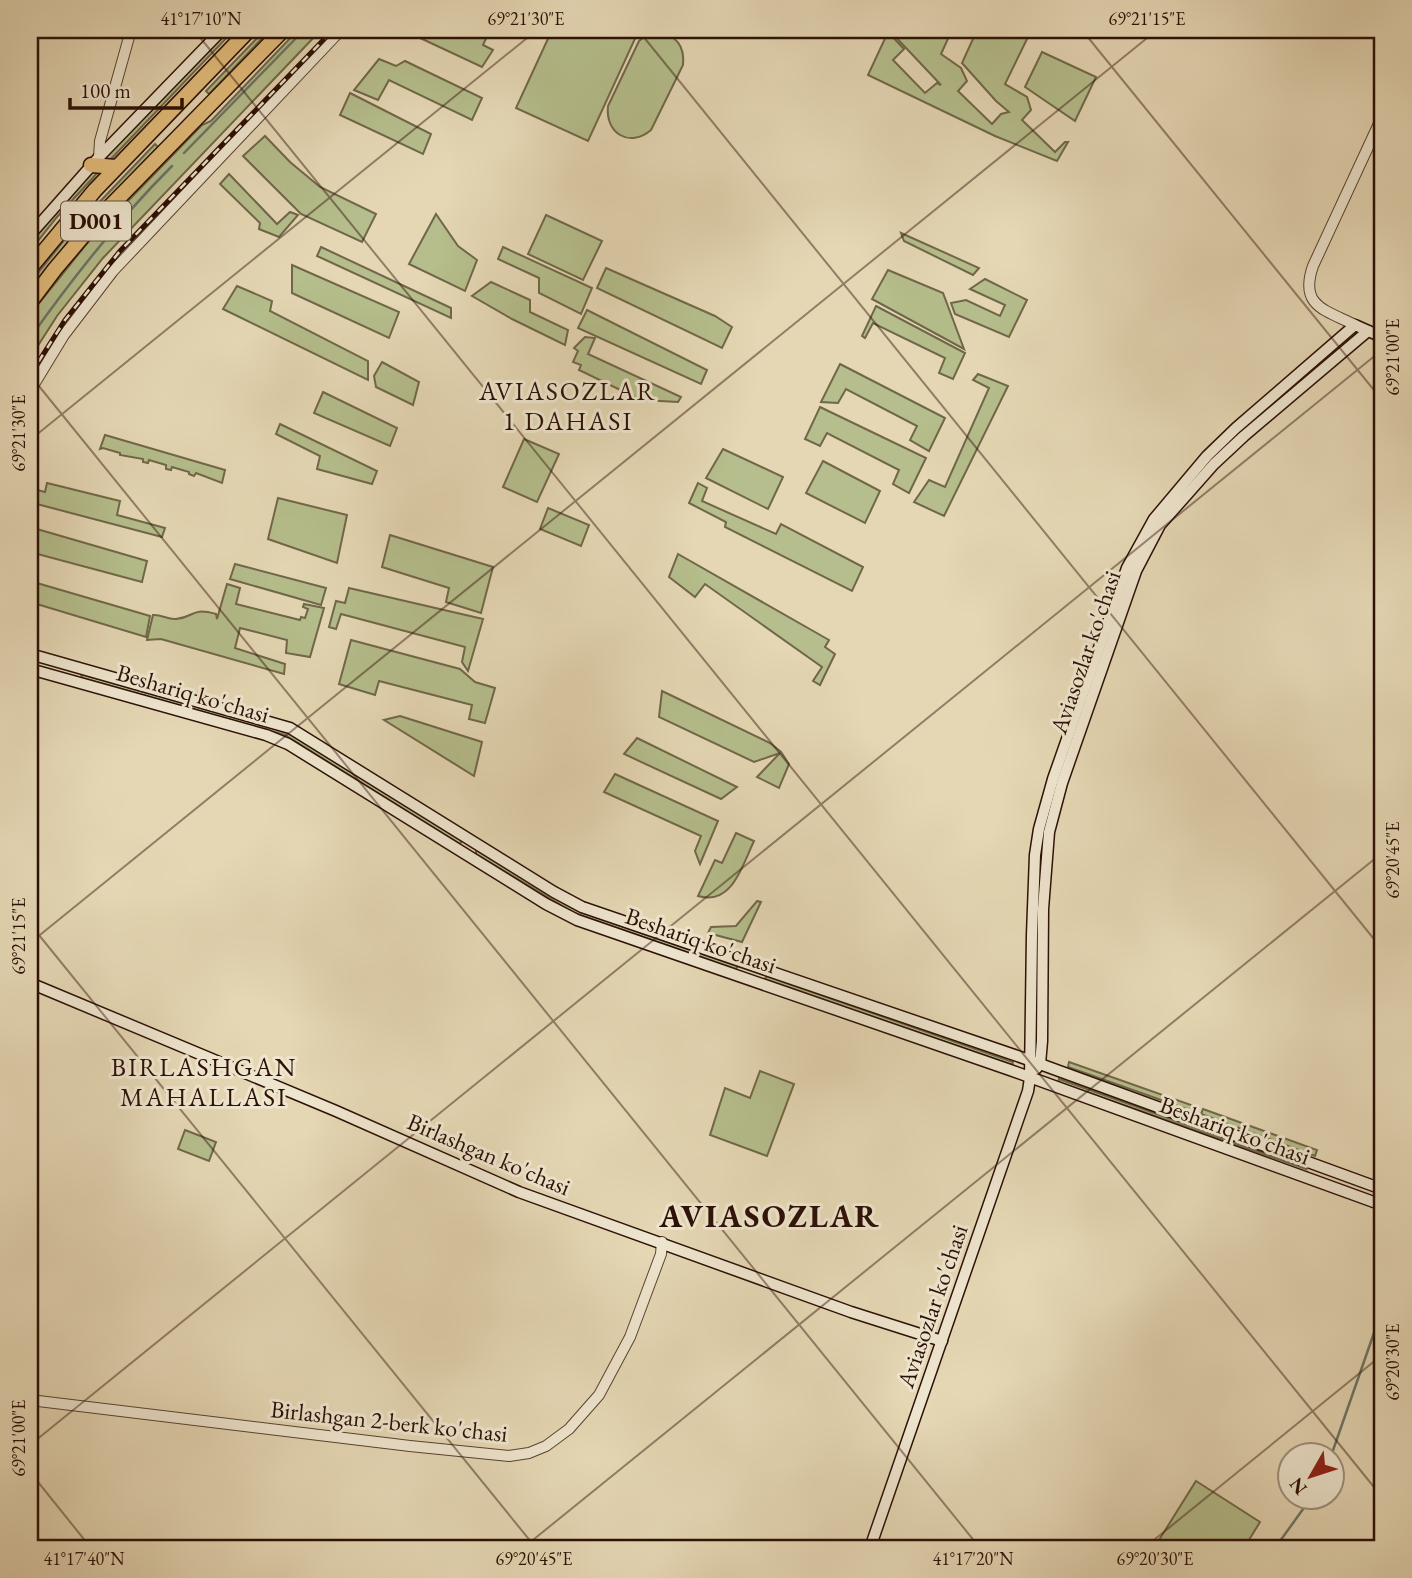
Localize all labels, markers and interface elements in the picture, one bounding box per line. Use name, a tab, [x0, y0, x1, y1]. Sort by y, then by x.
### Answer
text: 41°17'10"N	[161, 7, 242, 30]
text: 69°21'30"E	[488, 7, 564, 30]
text: 69°21'15"E	[1109, 7, 1185, 30]
scale bar	[70, 66, 182, 110]
text: 100 m	[80, 77, 131, 104]
road number: D001	[61, 202, 131, 241]
text: 69°21'00"E	[1381, 319, 1404, 395]
district label: AVIASOZLAR 1 DAHASI	[478, 374, 657, 438]
text: 69°21'30"E	[7, 395, 30, 471]
street label: Aviasozlar ko'chasi	[1042, 566, 1127, 739]
street label: Beshariq ko'chasi	[113, 656, 273, 730]
text: 69°20'45"E	[1381, 822, 1404, 898]
text: 69°21'15"E	[7, 898, 30, 974]
street label: Beshariq ko'chasi	[621, 900, 781, 980]
district label: BIRLASHGAN MAHALLASI	[111, 1050, 297, 1114]
street label: Beshariq ko'chasi	[1156, 1088, 1314, 1172]
street label: Birlashgan ko'chasi	[403, 1106, 575, 1202]
district label: AVIASOZLAR	[658, 1195, 881, 1237]
street label: Aviasozlar ko'chasi	[889, 1220, 974, 1393]
text: 69°20'30"E	[1381, 1324, 1404, 1400]
street label: Birlashgan 2-berk ko'chasi	[269, 1393, 509, 1449]
text: 69°21'00"E	[7, 1400, 30, 1476]
north arrow	[1276, 1442, 1346, 1512]
text: N	[1283, 1472, 1313, 1500]
text: 41°17'40"N	[44, 1547, 125, 1570]
text: 69°20'45"E	[496, 1547, 572, 1570]
text: 41°17'20"N	[933, 1547, 1014, 1570]
text: 69°20'30"E	[1117, 1547, 1193, 1570]

